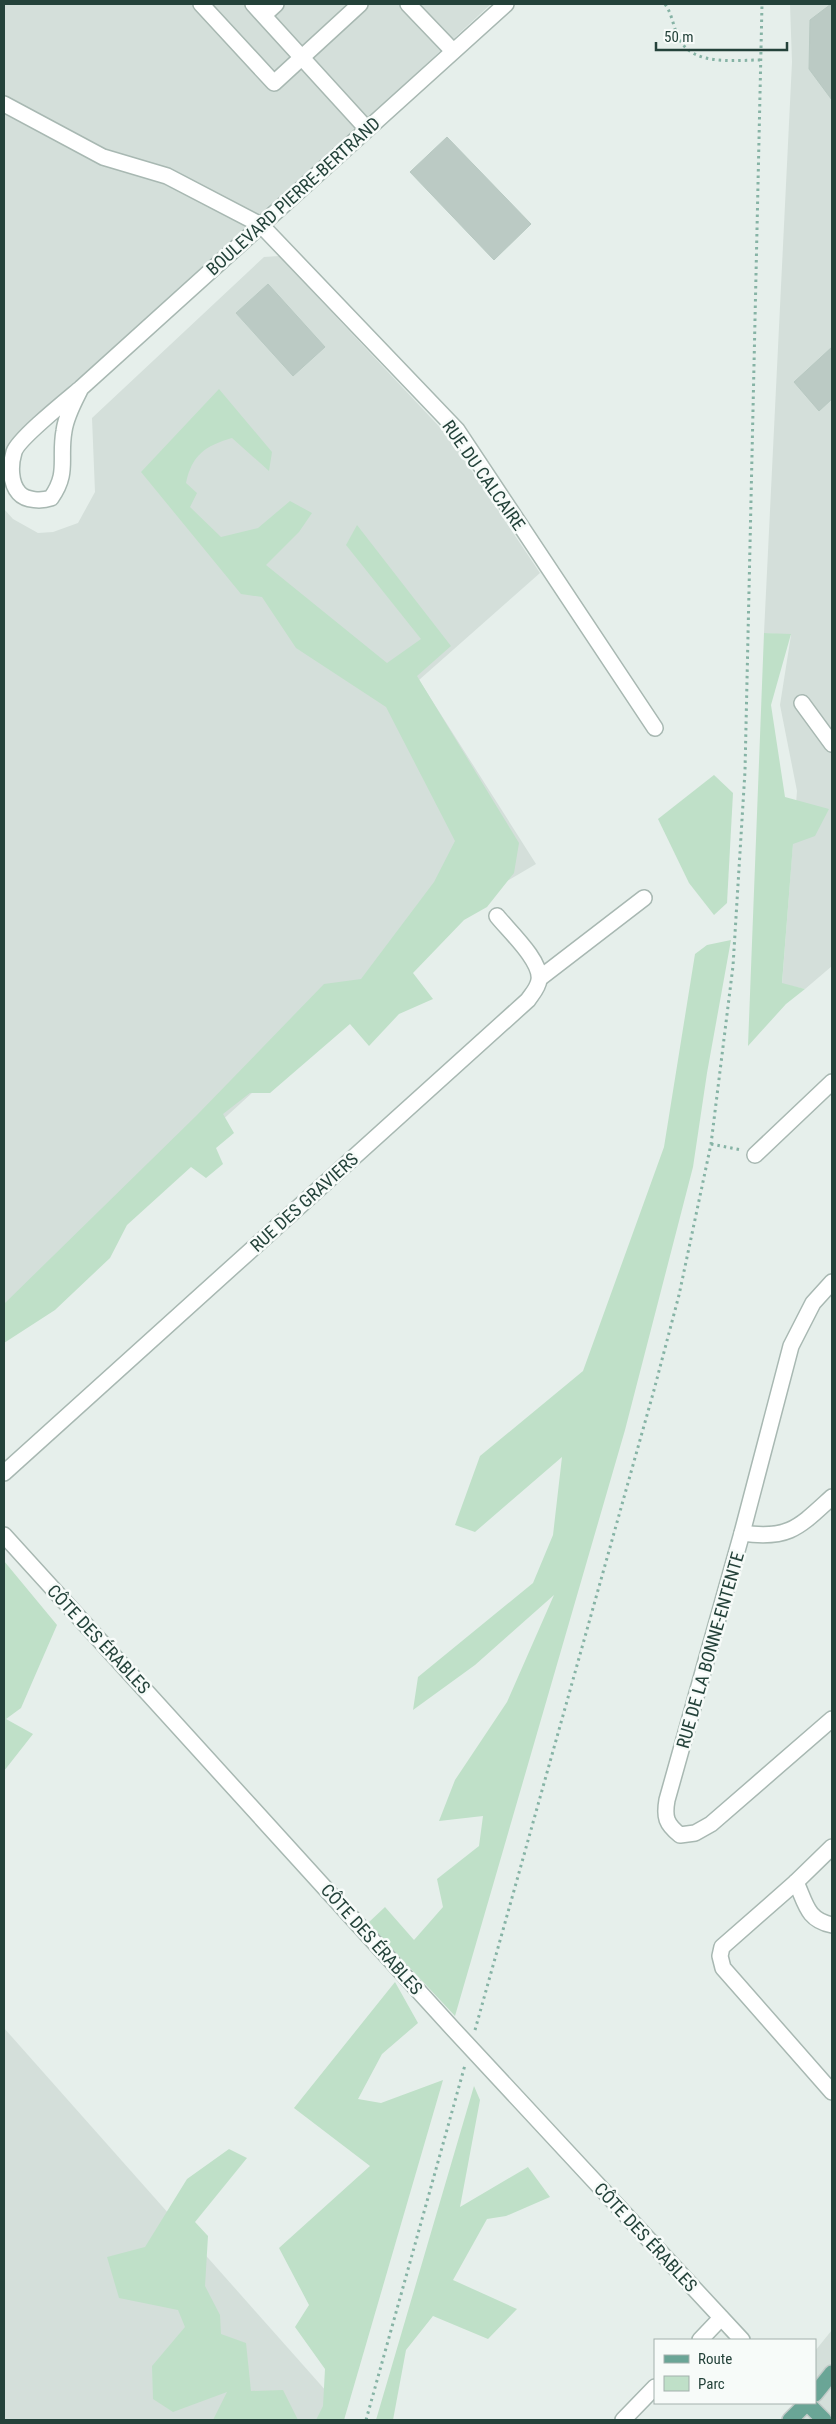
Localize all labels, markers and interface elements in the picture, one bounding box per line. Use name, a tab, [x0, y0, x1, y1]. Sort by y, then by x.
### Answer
scale bar	[656, 20, 787, 52]
text: 50 m	[664, 28, 694, 46]
street label: BOULEVARD PIERRE-BERTRAND	[202, 112, 384, 280]
street label: RUE DU CALCAIRE	[438, 416, 530, 534]
street label: RUE DES GRAVIERS	[246, 1148, 362, 1256]
street label: RUE DE LA BONNE-ENTENTE	[672, 1549, 748, 1750]
street label: CÔTE DES ÉRABLES	[43, 1580, 155, 1698]
street label: CÔTE DES ÉRABLES	[317, 1879, 427, 1999]
street label: CÔTE DES ÉRABLES	[590, 2178, 702, 2296]
legend	[654, 2339, 816, 2404]
text: Route	[698, 2350, 732, 2368]
text: Parc	[698, 2375, 725, 2393]

